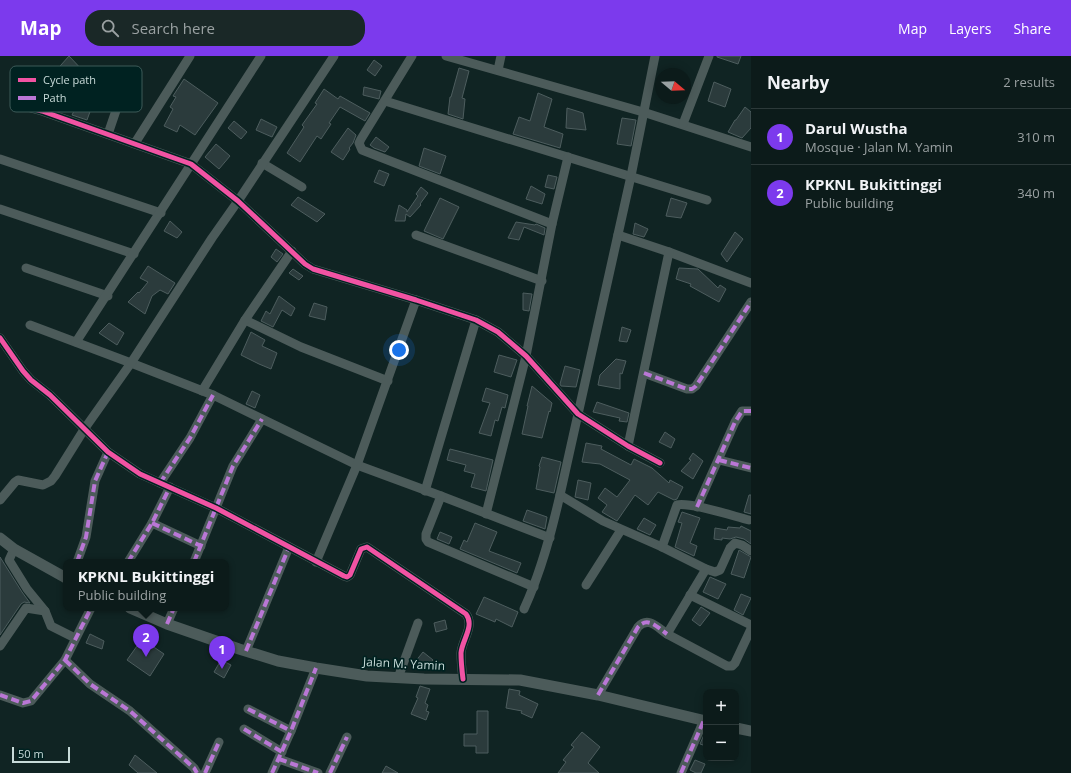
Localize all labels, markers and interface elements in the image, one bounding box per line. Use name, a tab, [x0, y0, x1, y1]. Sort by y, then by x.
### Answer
search box	[85, 10, 365, 46]
text: Map	[20, 15, 61, 41]
icon: search	[99, 17, 121, 39]
text: Search here	[131, 18, 215, 38]
text: Map	[898, 19, 927, 38]
text: Layers	[949, 19, 991, 38]
text: Share	[1013, 19, 1051, 38]
legend	[10, 66, 142, 112]
north arrow	[655, 68, 691, 104]
text: Nearby	[767, 71, 829, 94]
text: Cycle path	[43, 72, 96, 87]
text: 2 results	[1003, 73, 1055, 91]
text: Path	[43, 90, 66, 105]
text: Darul Wustha	[805, 118, 908, 138]
text: 1	[776, 128, 784, 146]
text: 310 m	[1017, 128, 1055, 146]
text: Mosque · Jalan M. Yamin	[805, 138, 953, 156]
text: KPKNL Bukittinggi	[805, 174, 942, 194]
text: 2	[776, 184, 784, 202]
text: 340 m	[1017, 184, 1055, 202]
text: Public building	[805, 194, 894, 212]
your location	[389, 340, 409, 360]
popup	[63, 559, 229, 611]
text: KPKNL Bukittinggi	[78, 566, 214, 586]
text: Public building	[78, 586, 166, 604]
pin: 2	[133, 624, 159, 657]
pin: 1	[209, 636, 235, 669]
street label: Jalan M. Yamin	[362, 653, 445, 674]
map controls	[703, 689, 739, 761]
button: +	[703, 689, 739, 725]
button: −	[703, 725, 739, 761]
scale bar	[12, 745, 70, 764]
text: 50 m	[18, 746, 44, 761]

